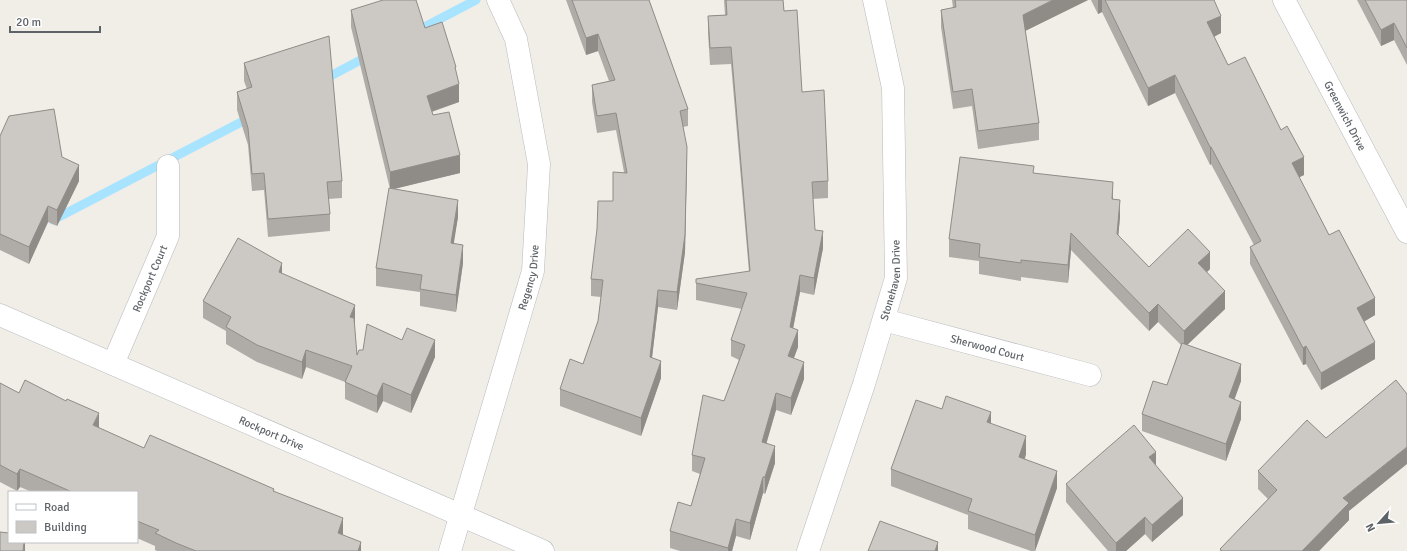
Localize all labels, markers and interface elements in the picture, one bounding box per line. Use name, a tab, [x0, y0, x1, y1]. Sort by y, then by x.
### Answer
scale bar	[10, 8, 100, 34]
text: 20 m	[16, 15, 41, 30]
street label: Greenwich Drive	[1322, 79, 1369, 153]
street label: Stonehaven Drive	[877, 240, 903, 322]
street label: Rockport Court	[130, 243, 170, 314]
street label: Regency Drive	[515, 244, 541, 312]
street label: Sherwood Court	[949, 332, 1026, 364]
street label: Rockport Drive	[237, 413, 306, 453]
legend	[8, 491, 138, 543]
text: Road	[44, 500, 70, 515]
north arrow	[1359, 503, 1399, 543]
text: Building	[44, 520, 87, 535]
text: N	[1363, 521, 1378, 534]

